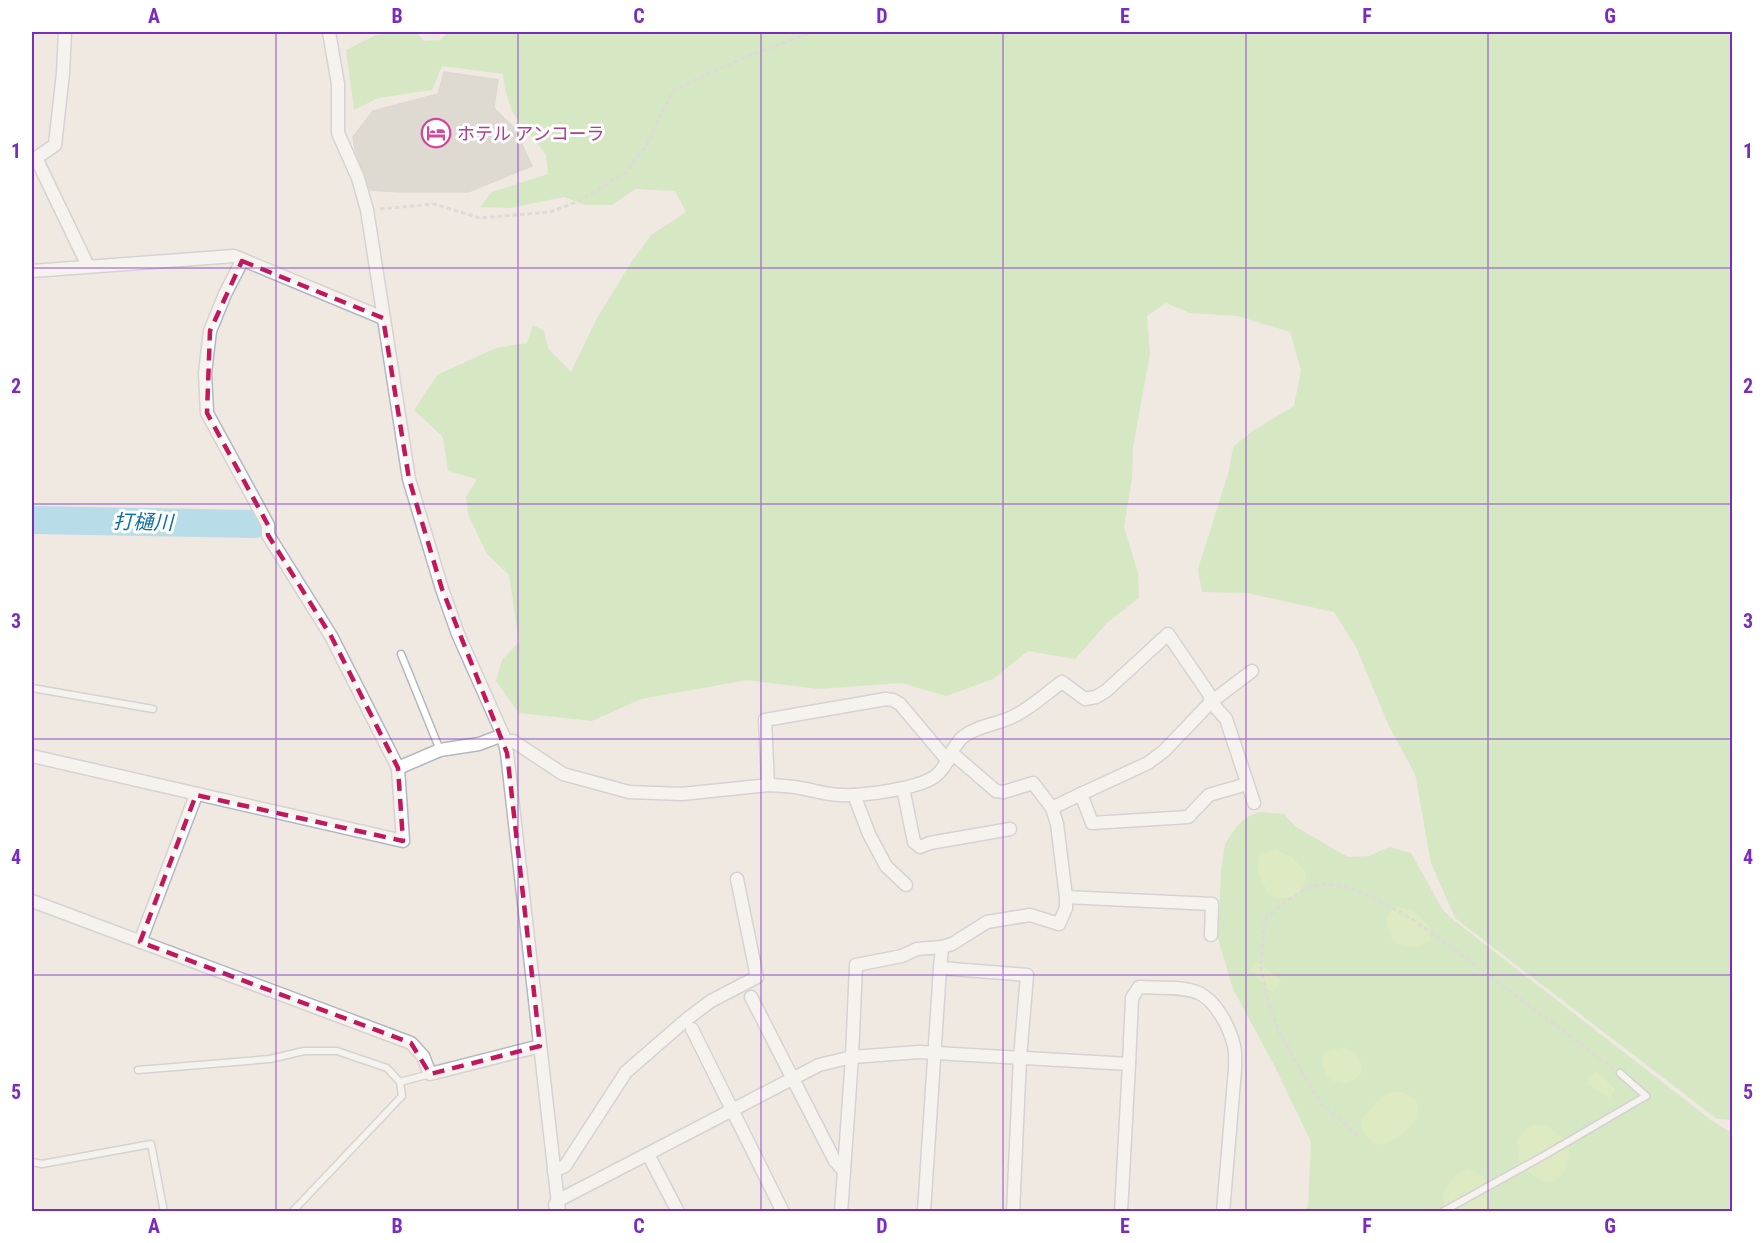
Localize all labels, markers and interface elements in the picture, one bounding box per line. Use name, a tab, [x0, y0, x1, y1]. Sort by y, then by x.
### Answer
text: A	[148, 4, 160, 28]
text: B	[391, 4, 403, 28]
text: C	[633, 4, 645, 28]
text: D	[876, 4, 888, 28]
text: E	[1120, 4, 1130, 28]
text: F	[1362, 4, 1372, 28]
text: G	[1604, 4, 1616, 28]
hotel icon: ホテル アンコーラ	[420, 117, 452, 149]
place label: ホテル アンコーラ	[457, 123, 604, 144]
text: 1	[11, 139, 21, 163]
text: 1	[1743, 139, 1753, 163]
text: 2	[11, 374, 21, 398]
text: 2	[1743, 374, 1753, 398]
water label: 打樋川	[113, 509, 175, 535]
text: 3	[11, 609, 21, 633]
text: 3	[1743, 609, 1753, 633]
text: 4	[11, 845, 21, 869]
text: 4	[1743, 845, 1753, 869]
text: 5	[11, 1080, 21, 1104]
text: 5	[1743, 1080, 1753, 1104]
text: A	[148, 1214, 160, 1238]
text: B	[391, 1214, 403, 1238]
text: C	[633, 1214, 645, 1238]
text: D	[876, 1214, 888, 1238]
text: E	[1120, 1214, 1130, 1238]
text: F	[1362, 1214, 1372, 1238]
text: G	[1604, 1214, 1616, 1238]

